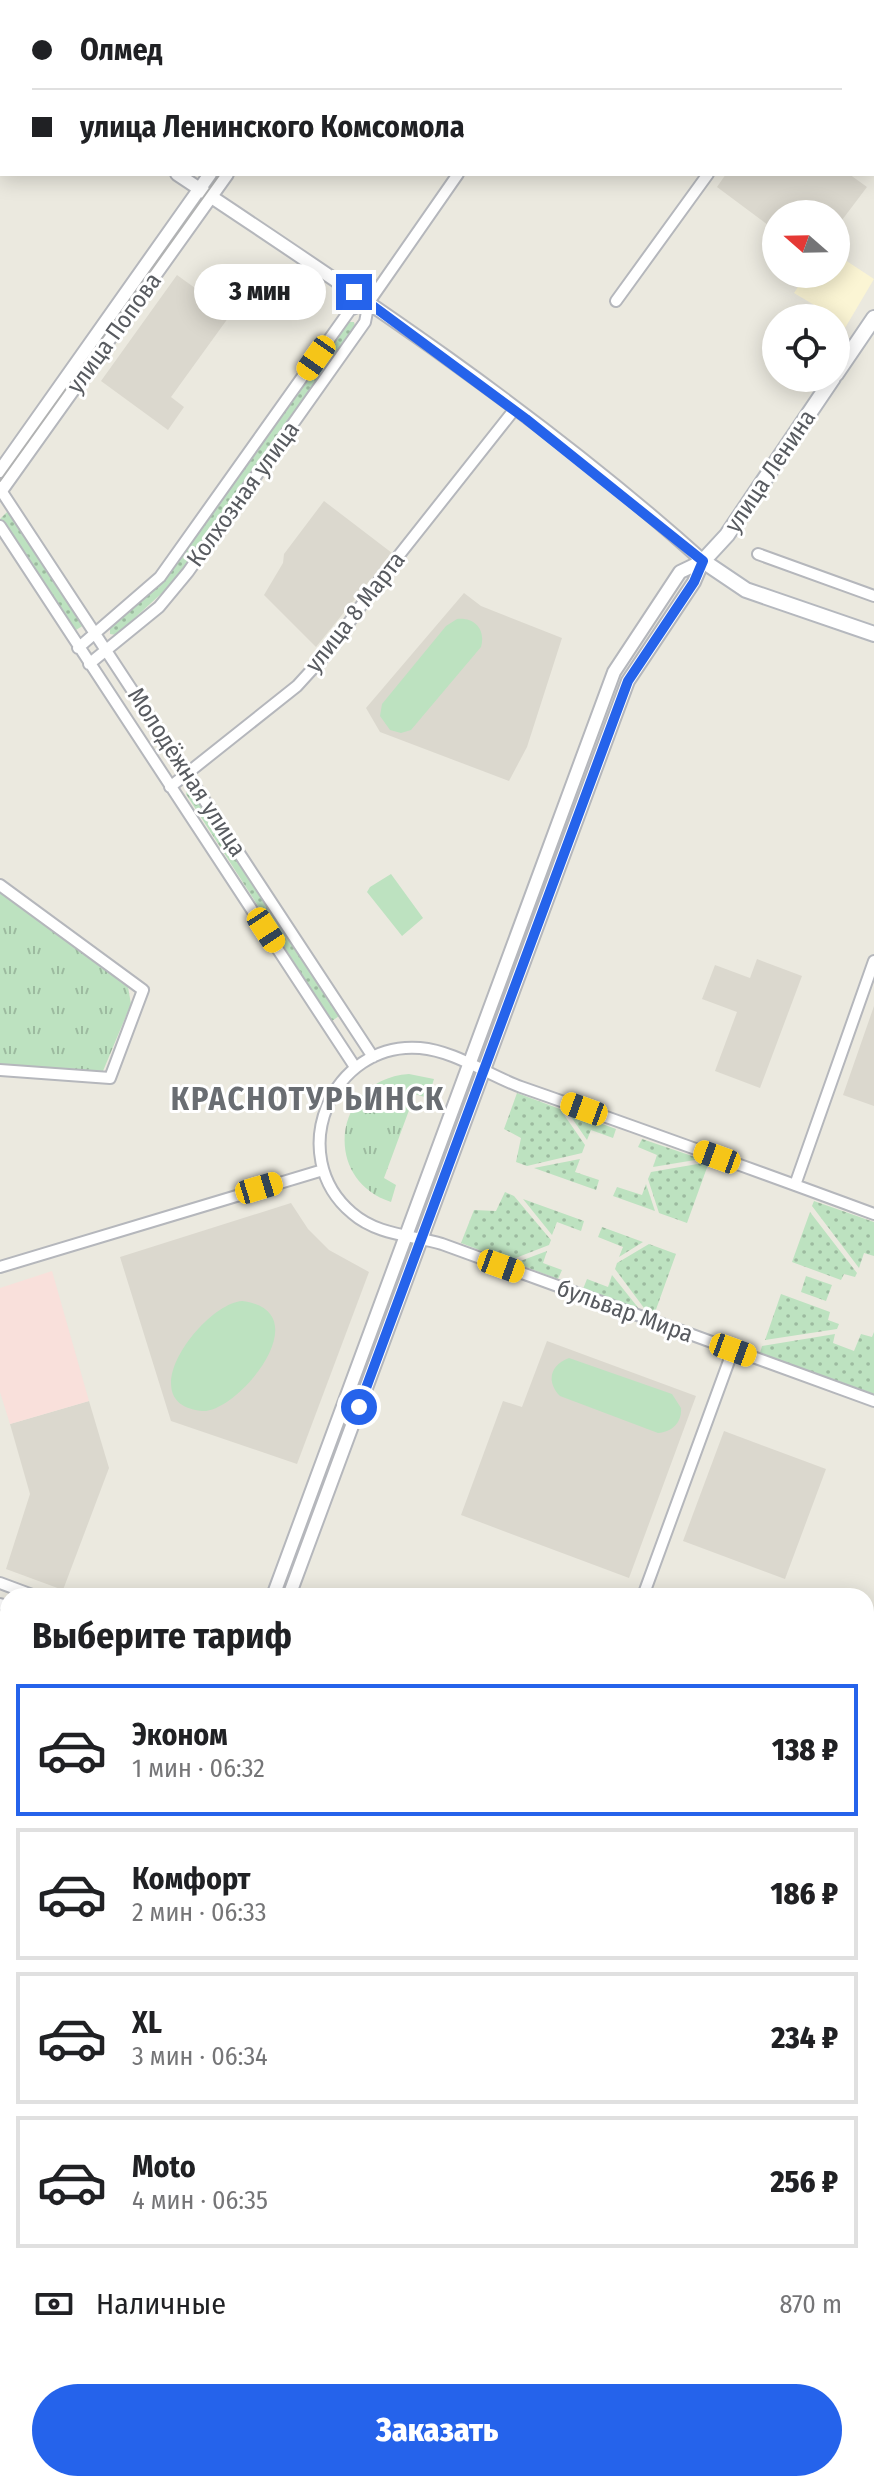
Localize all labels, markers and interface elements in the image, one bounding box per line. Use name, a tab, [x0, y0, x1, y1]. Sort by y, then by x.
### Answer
text: Олмед	[80, 32, 163, 68]
text: улица Ленинского Комсомола	[80, 109, 465, 145]
north arrow	[762, 200, 850, 288]
map controls	[762, 200, 850, 392]
callout: 3 мин	[194, 264, 326, 320]
street label: улица Попова	[61, 267, 167, 399]
route end	[336, 274, 372, 310]
text: 3 мин	[229, 276, 291, 307]
button: locate	[762, 304, 850, 392]
car	[292, 331, 340, 385]
street label: улица Ленина	[719, 404, 821, 538]
street label: Колхозная улица	[181, 416, 305, 572]
street label: улица 8 Марта	[299, 546, 411, 678]
street label: Молодёжная улица	[122, 682, 252, 862]
car	[243, 903, 289, 957]
district label: КРАСНОТУРЬИНСК	[171, 1080, 445, 1118]
car	[557, 1090, 611, 1128]
car	[690, 1138, 744, 1176]
car	[233, 1170, 285, 1206]
car	[474, 1247, 528, 1285]
street label: бульвар Мира	[553, 1273, 697, 1349]
car	[706, 1331, 760, 1369]
route start	[341, 1389, 377, 1425]
text: Выберите тариф	[32, 1614, 292, 1658]
icon: car	[36, 1714, 108, 1786]
text: Эконом	[132, 1717, 228, 1753]
text: 138 ₽	[772, 1732, 838, 1768]
text: 1 мин · 06:32	[132, 1753, 265, 1784]
icon: car	[36, 1858, 108, 1930]
text: Комфорт	[132, 1861, 250, 1897]
text: 186 ₽	[770, 1876, 838, 1912]
text: 2 мин · 06:33	[132, 1897, 267, 1928]
icon: car	[36, 2002, 108, 2074]
text: XL	[132, 2005, 162, 2041]
text: 234 ₽	[771, 2020, 838, 2056]
text: 3 мин · 06:34	[132, 2041, 268, 2072]
icon: car	[36, 2146, 108, 2218]
text: Moto	[132, 2149, 196, 2185]
text: 256 ₽	[770, 2164, 838, 2200]
text: 4 мин · 06:35	[132, 2185, 268, 2216]
icon: cash	[32, 2282, 76, 2326]
text: Наличные	[96, 2286, 226, 2322]
text: 870 m	[779, 2289, 842, 2320]
button: Заказать	[32, 2384, 842, 2476]

